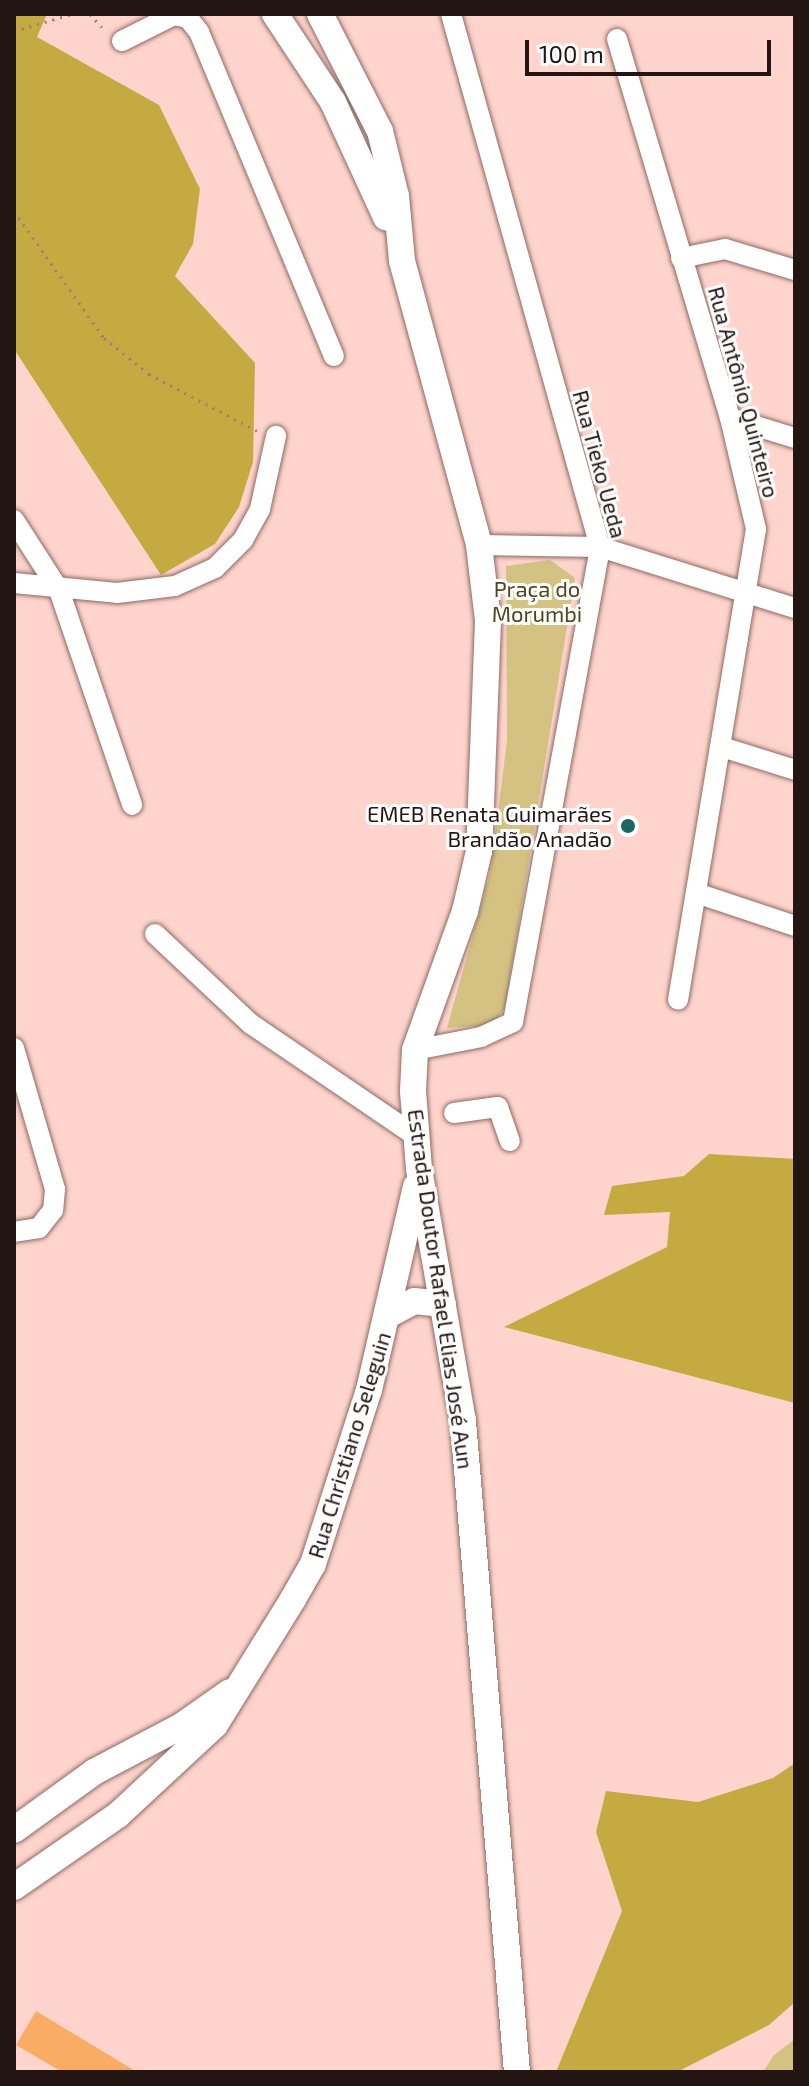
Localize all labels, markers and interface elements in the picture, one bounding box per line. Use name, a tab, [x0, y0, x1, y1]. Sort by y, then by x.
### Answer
scale bar	[529, 24, 775, 74]
text: 100 m	[539, 39, 604, 68]
street label: Rua Antônio Quinteiro	[703, 283, 785, 501]
street label: Rua Tieko Ueda	[568, 387, 632, 541]
park label: Praça do Morumbi	[492, 575, 582, 626]
place label: EMEB Renata Guimarães Brandão Anadão	[367, 800, 612, 852]
marker: EMEB Renata Guimarães Brandão Anadão	[619, 817, 637, 835]
street label: Estrada Doutor Rafael Elias José Aun	[403, 1106, 479, 1472]
street label: Rua Christiano Seleguin	[302, 1329, 396, 1561]

